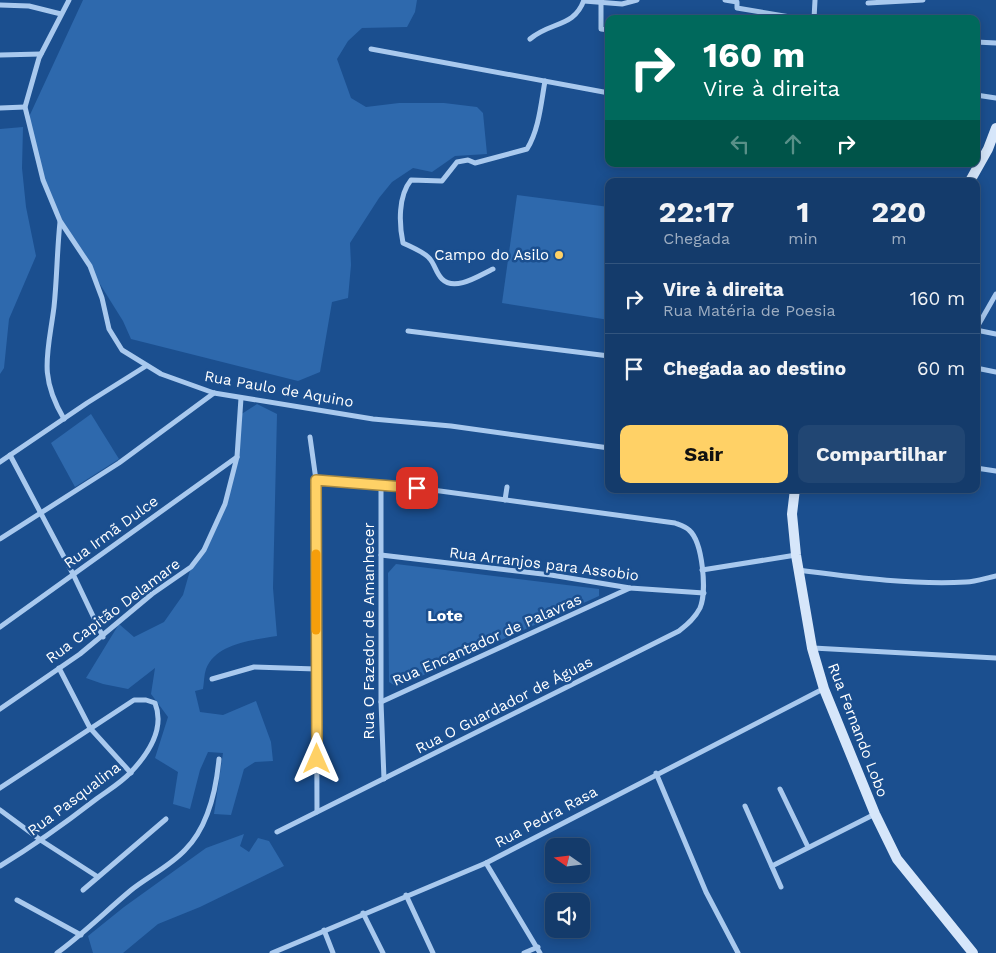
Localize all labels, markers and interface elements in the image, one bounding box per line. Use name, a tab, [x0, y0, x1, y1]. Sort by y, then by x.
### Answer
text: 160 m	[703, 34, 805, 76]
icon: right	[620, 35, 685, 100]
text: Vire à direita	[703, 76, 840, 101]
icon: left	[726, 130, 754, 158]
icon: ahead	[779, 130, 807, 158]
icon: right	[832, 130, 860, 158]
text: 22:17	[659, 194, 735, 229]
text: 1	[796, 194, 809, 229]
text: 220	[871, 194, 926, 229]
text: Chegada	[663, 229, 730, 248]
text: min	[788, 229, 818, 248]
text: m	[891, 229, 906, 248]
place label: Campo do Asilo	[434, 246, 549, 264]
marker: Campo do Asilo	[553, 249, 565, 261]
text: Vire à direita	[663, 278, 784, 301]
icon: right	[620, 285, 648, 313]
text: 160 m	[910, 287, 965, 310]
text: Rua Matéria de Poesia	[663, 301, 836, 320]
icon: arrive	[620, 355, 648, 383]
text: Chegada ao destino	[663, 357, 846, 380]
text: 60 m	[917, 357, 965, 380]
street label: Rua Paulo de Aquino	[203, 367, 355, 411]
button: Sair	[620, 425, 788, 483]
button: Compartilhar	[798, 425, 965, 483]
pin	[396, 467, 438, 509]
icon: arrive	[403, 474, 431, 502]
street label: Rua Irmã Dulce	[60, 492, 162, 572]
street label: Rua O Fazedor de Amanhecer	[360, 522, 378, 740]
street label: Rua Arranjos para Assobio	[448, 543, 640, 585]
street label: Rua Capitão Delamare	[42, 555, 184, 667]
street label: Rua Encantador de Palavras	[390, 590, 584, 690]
district label: Lote	[427, 606, 463, 625]
street label: Rua O Guardador de Águas	[412, 652, 596, 758]
street label: Rua Fernando Lobo	[824, 660, 892, 800]
position arrow	[290, 732, 342, 784]
street label: Rua Pasqualina	[24, 758, 124, 840]
street label: Rua Pedra Rasa	[492, 782, 601, 852]
north arrow	[545, 838, 590, 882]
map controls	[545, 838, 590, 938]
button: sound	[545, 893, 590, 938]

